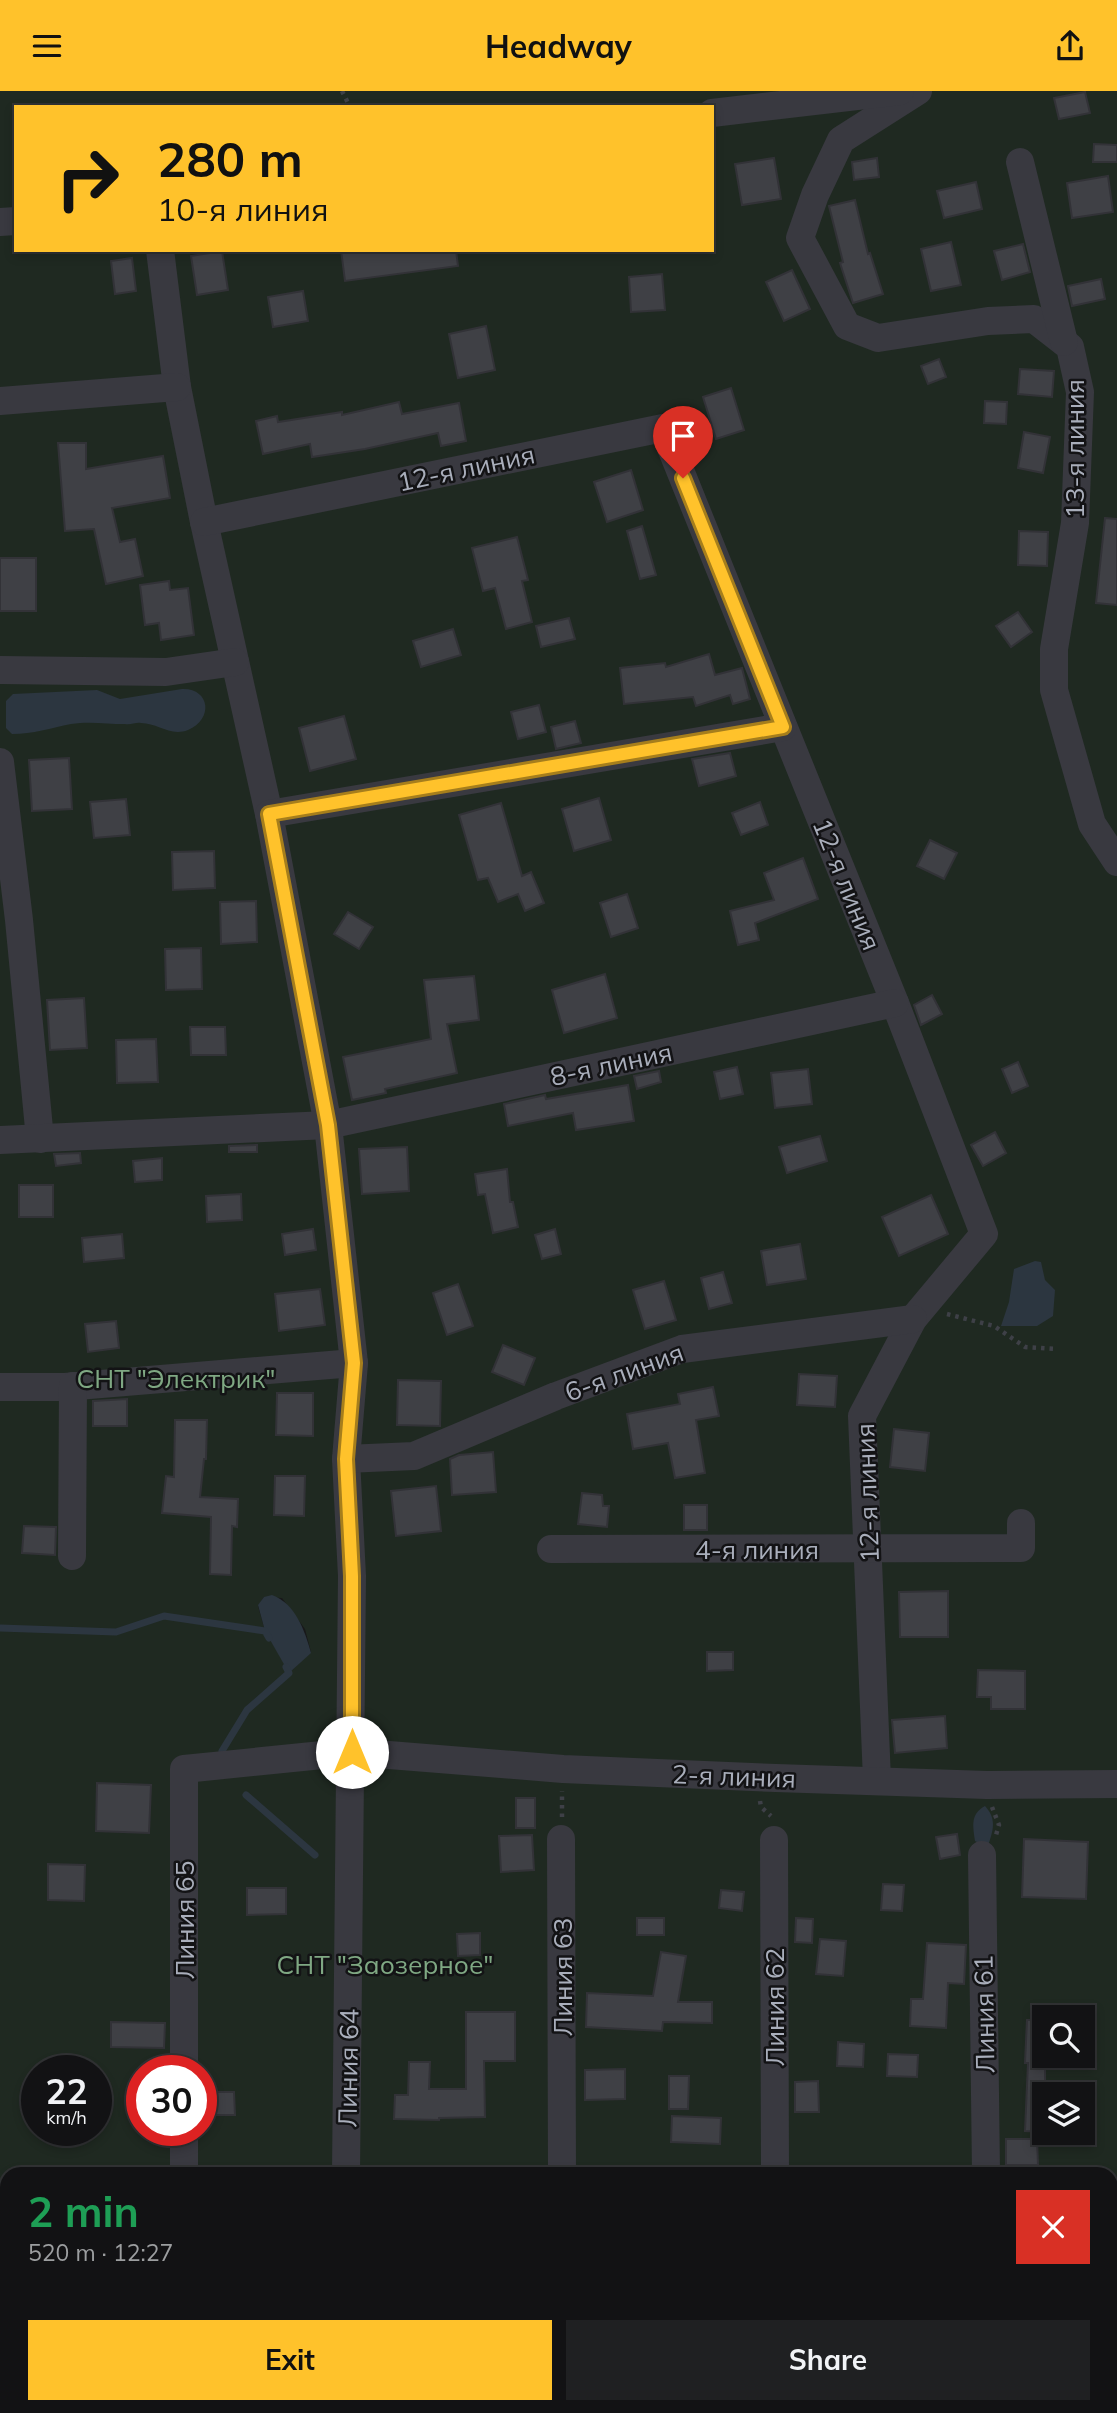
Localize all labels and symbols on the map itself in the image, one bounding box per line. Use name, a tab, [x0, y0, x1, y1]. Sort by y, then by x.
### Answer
street label: 13-я линия	[1058, 379, 1091, 519]
pin	[653, 406, 713, 478]
street label: 12-я линия	[394, 437, 538, 499]
street label: 12-я линия	[806, 813, 888, 955]
street label: 8-я линия	[547, 1035, 675, 1093]
street label: 6-я линия	[560, 1335, 688, 1409]
park label: СНТ "Электрик"	[76, 1362, 276, 1395]
street label: 12-я линия	[848, 1423, 886, 1563]
street label: 4-я линия	[695, 1533, 819, 1566]
position arrow	[315, 1715, 389, 1789]
street label: 2-я линия	[672, 1757, 796, 1795]
street label: Линия 65	[168, 1861, 201, 1979]
street label: Линия 63	[546, 1918, 579, 2036]
park label: СНТ "Заозерное"	[276, 1948, 494, 1981]
street label: Линия 62	[758, 1948, 791, 2066]
street label: Линия 61	[966, 1954, 1002, 2074]
street label: Линия 64	[330, 2008, 366, 2128]
speed limit sign: 30	[126, 2055, 217, 2146]

